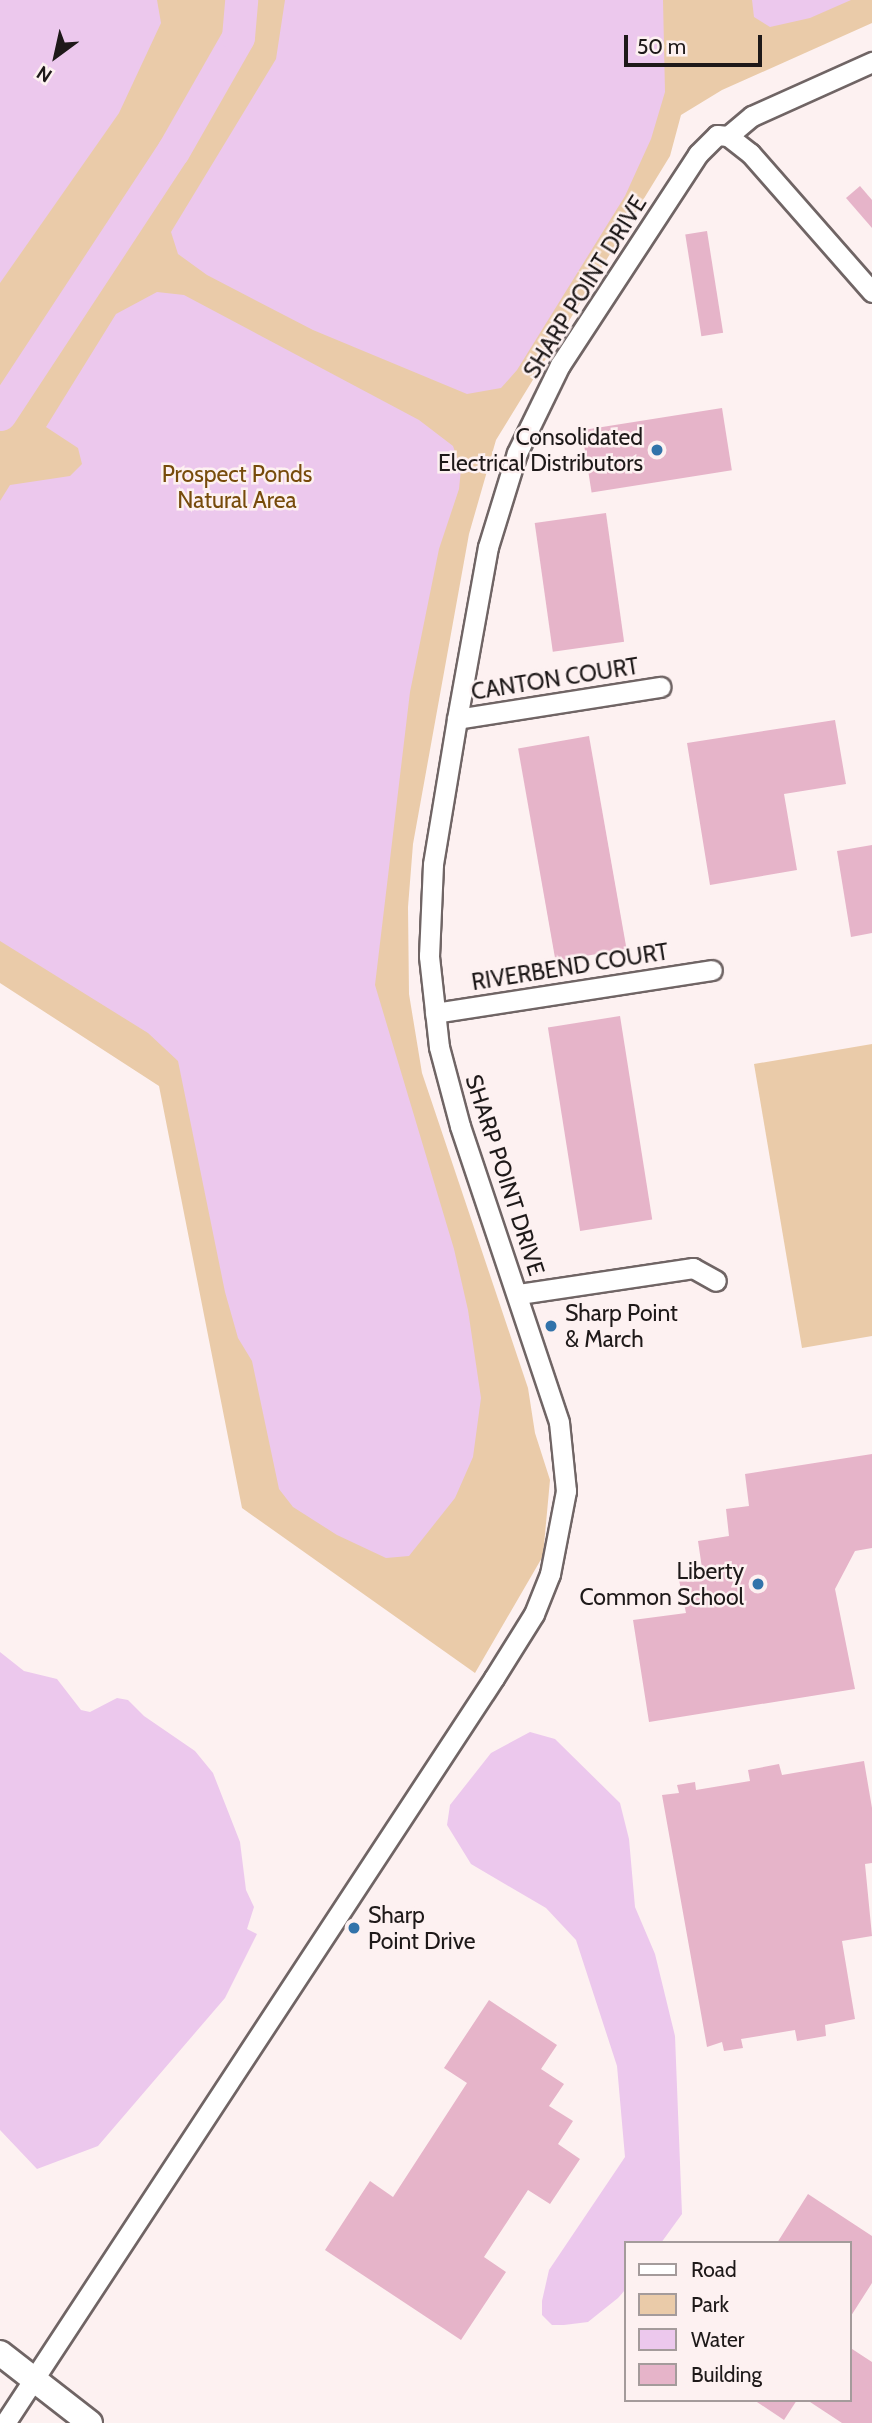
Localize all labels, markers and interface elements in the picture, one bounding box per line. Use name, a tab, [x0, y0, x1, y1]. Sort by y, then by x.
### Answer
north arrow	[21, 21, 91, 91]
scale bar	[627, 21, 765, 65]
text: 50 m	[637, 34, 686, 59]
text: N	[32, 61, 56, 87]
street label: SHARP POINT DRIVE	[518, 191, 652, 383]
place label: Consolidated Electrical Distributors	[438, 423, 643, 477]
marker: Consolidated Electrical Distributors	[649, 442, 665, 458]
park label: Prospect Ponds Natural Area	[162, 460, 312, 514]
street label: CANTON COURT	[469, 652, 641, 706]
street label: RIVERBEND COURT	[470, 938, 670, 996]
street label: SHARP POINT DRIVE	[459, 1071, 551, 1279]
place label: Sharp Point & March	[565, 1299, 678, 1353]
marker: Sharp Point & March	[543, 1318, 559, 1334]
place label: Liberty Common School	[579, 1557, 744, 1611]
marker: Liberty Common School	[750, 1576, 766, 1592]
place label: Sharp Point Drive	[368, 1901, 476, 1955]
marker: Sharp Point Drive	[346, 1920, 362, 1936]
legend	[624, 2241, 851, 2402]
text: Road	[691, 2257, 737, 2282]
text: Park	[691, 2292, 729, 2317]
text: Water	[691, 2327, 744, 2352]
text: Building	[691, 2362, 762, 2387]

